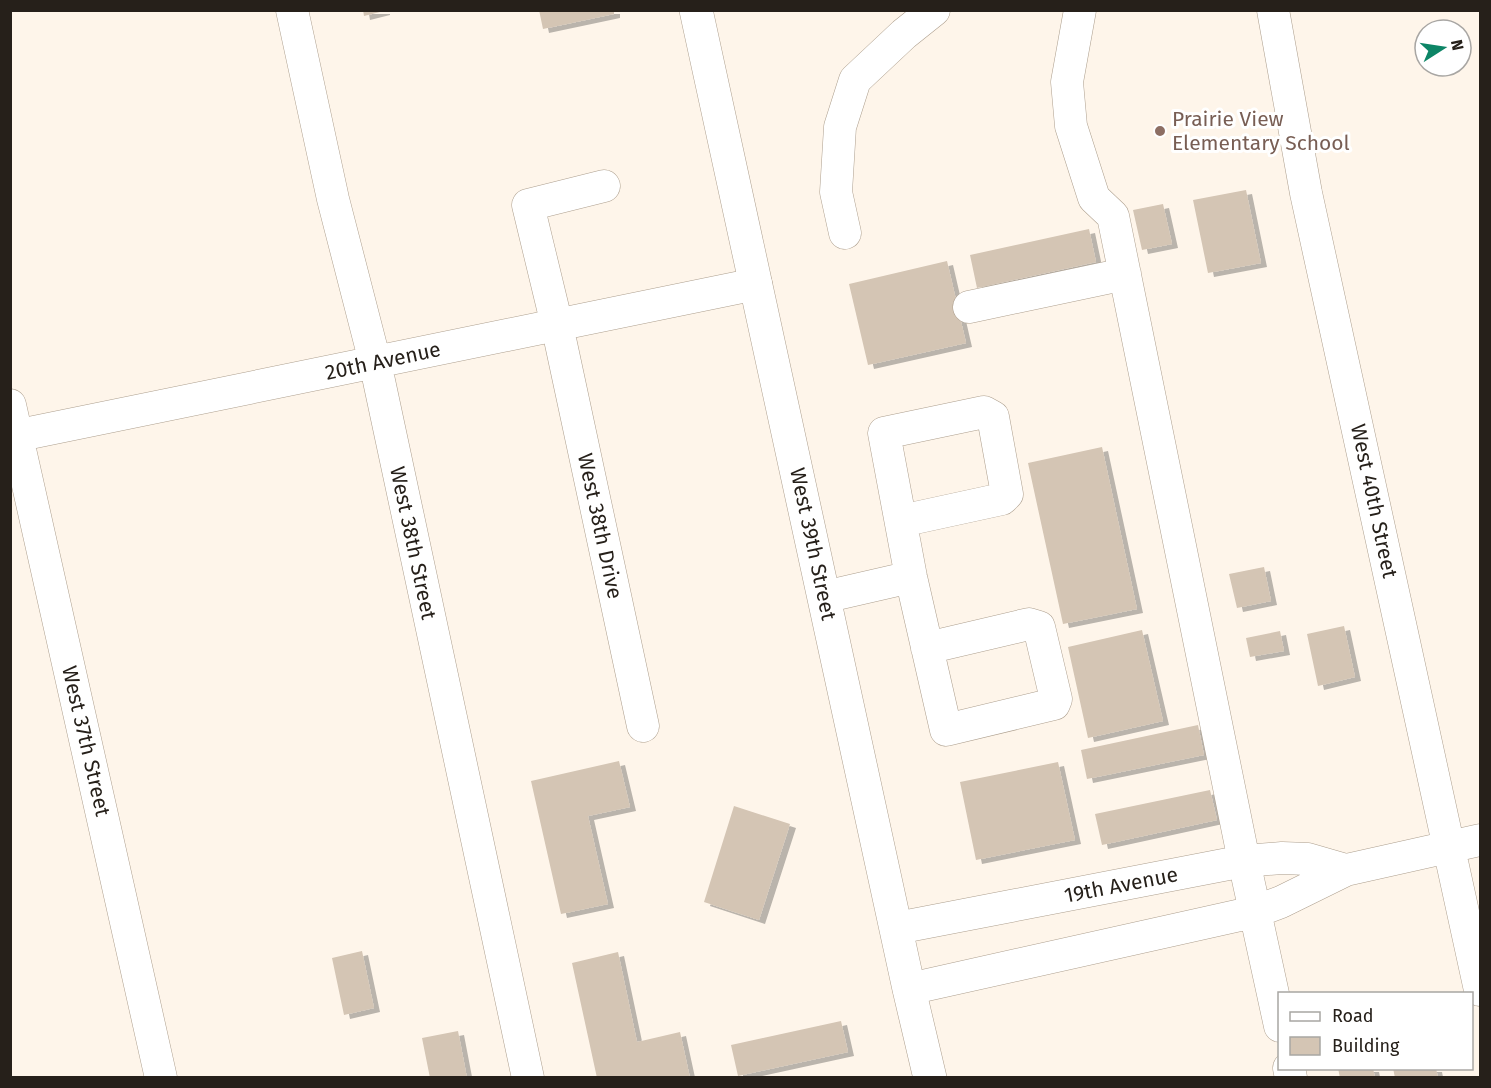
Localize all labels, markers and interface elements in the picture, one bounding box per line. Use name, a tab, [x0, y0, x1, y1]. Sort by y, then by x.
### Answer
north arrow	[1413, 18, 1473, 78]
text: N	[1447, 38, 1468, 52]
place label: Prairie View Elementary School	[1172, 106, 1350, 156]
marker: Prairie View Elementary School	[1153, 124, 1167, 138]
street label: 20th Avenue	[323, 336, 443, 386]
street label: West 40th Street	[1345, 422, 1403, 581]
street label: West 38th Drive	[572, 451, 628, 601]
street label: West 38th Street	[384, 464, 442, 622]
street label: West 39th Street	[784, 465, 842, 623]
street label: West 37th Street	[56, 663, 116, 819]
street label: 19th Avenue	[1062, 861, 1180, 909]
legend	[1278, 992, 1473, 1070]
text: Road	[1332, 1005, 1374, 1027]
text: Building	[1332, 1035, 1400, 1057]

